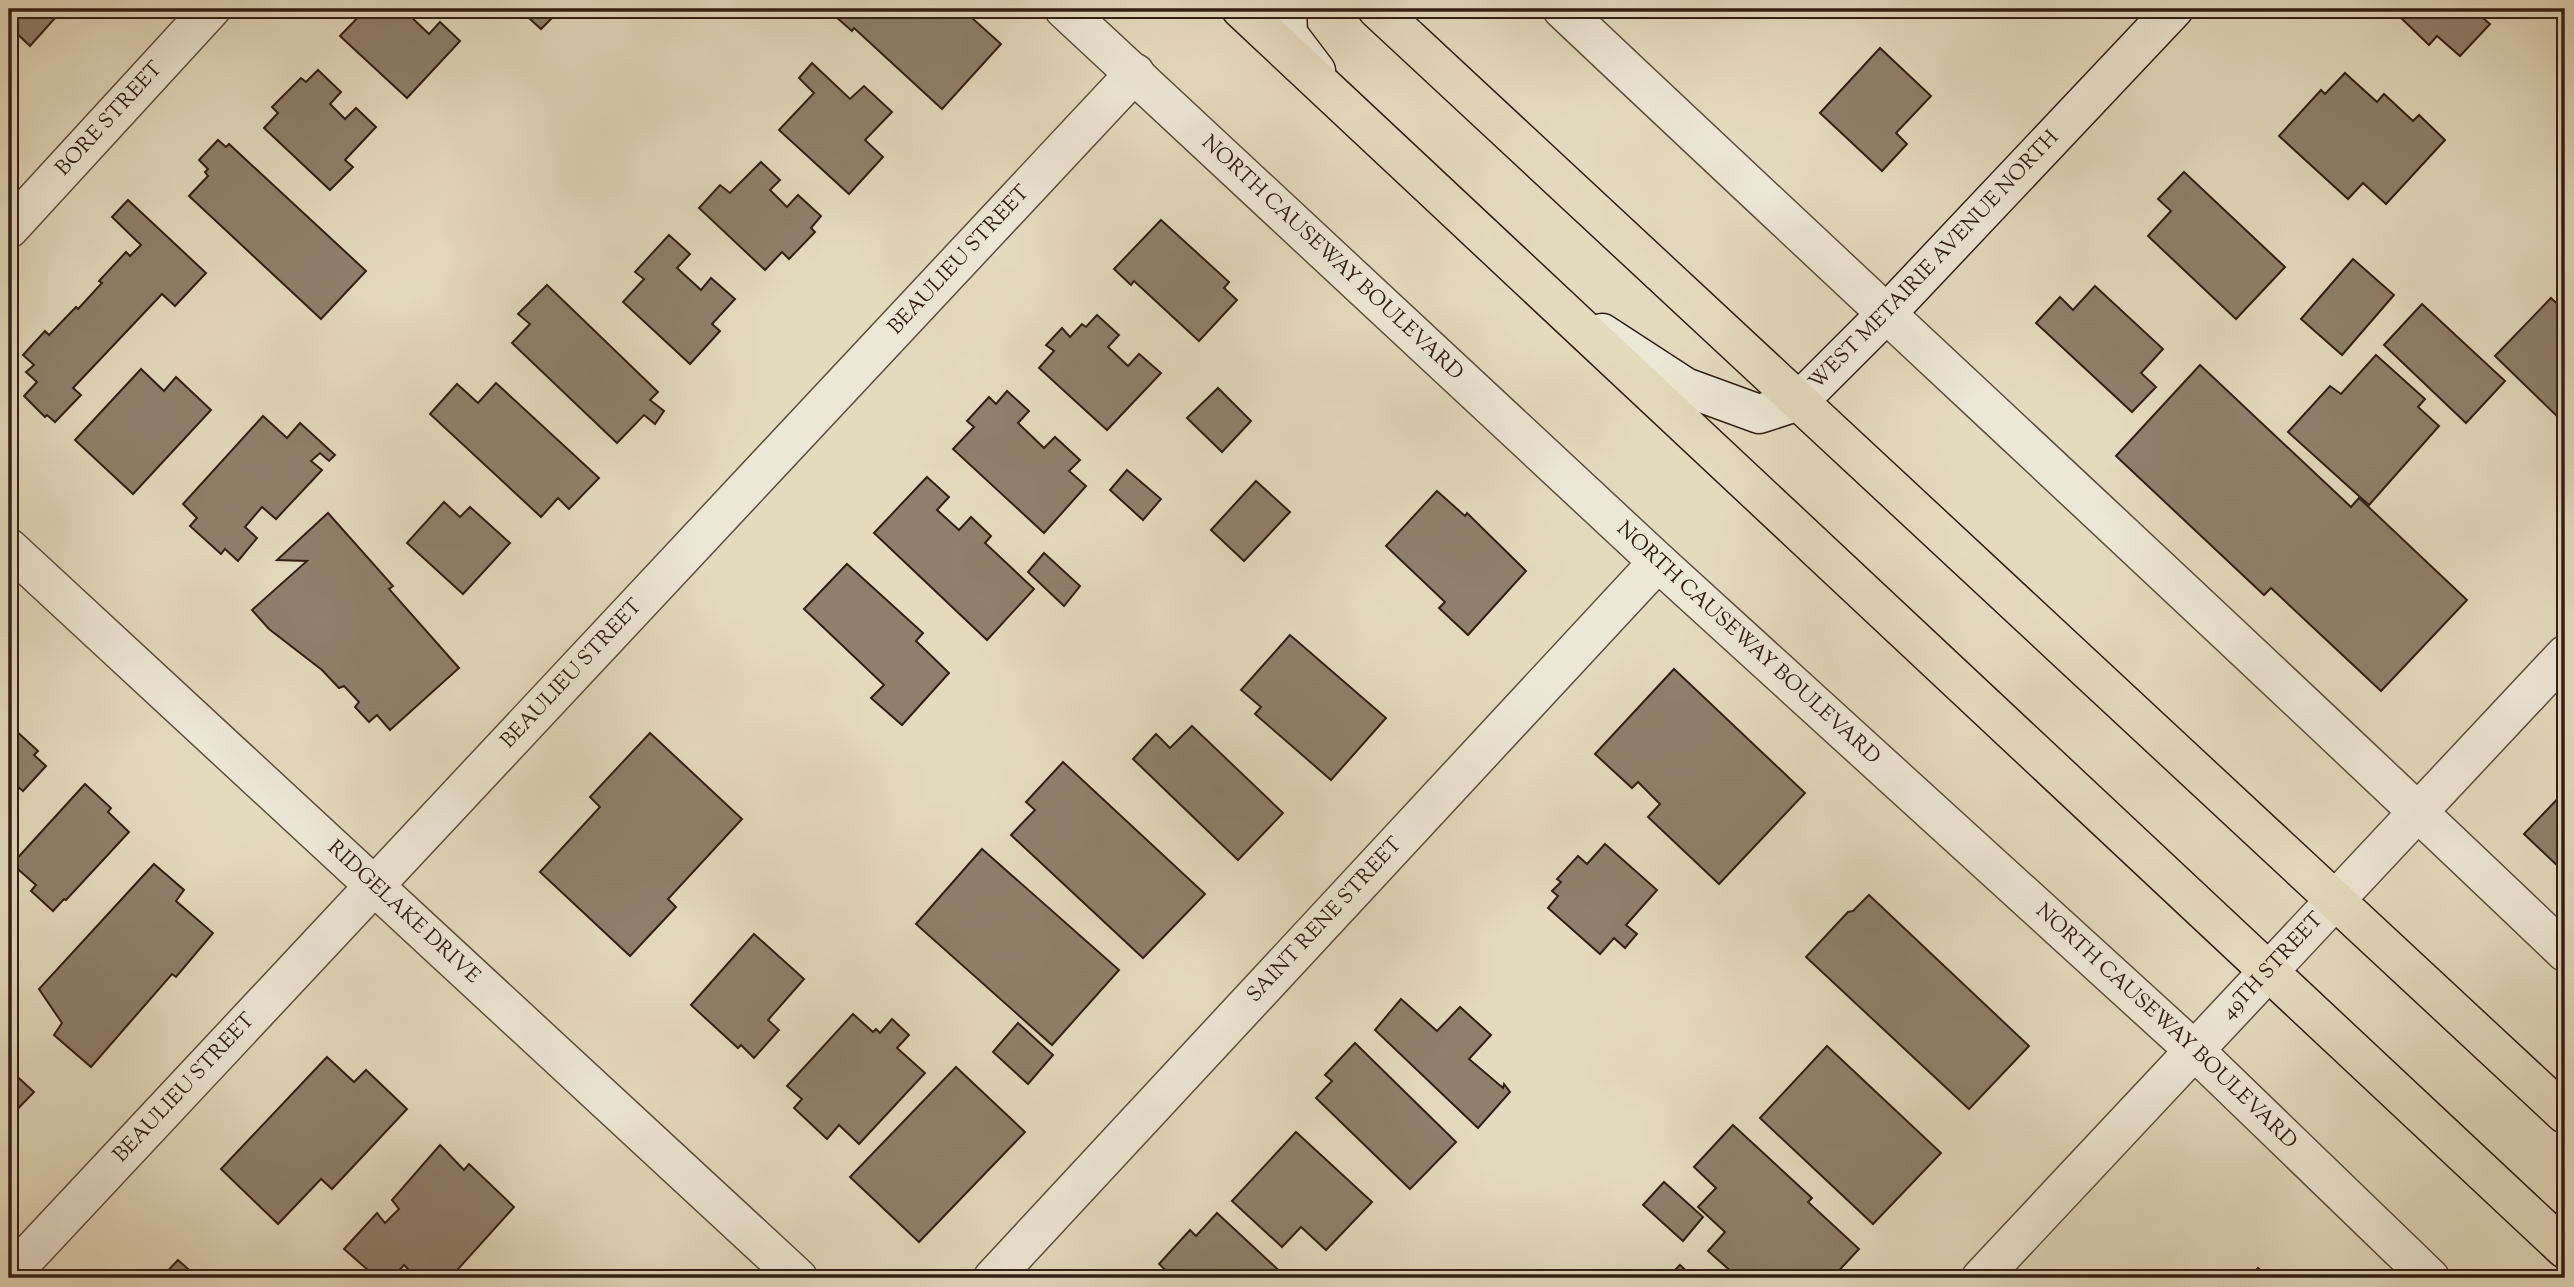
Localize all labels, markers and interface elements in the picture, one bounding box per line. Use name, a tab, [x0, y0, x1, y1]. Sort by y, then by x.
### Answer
street label: BORE STREET	[49, 55, 170, 183]
street label: WEST METAIRIE AVENUE NORTH	[1803, 124, 2067, 397]
street label: NORTH CAUSEWAY BOULEVARD	[1194, 129, 1470, 388]
street label: BEAULIEU STREET	[882, 179, 1037, 342]
street label: NORTH CAUSEWAY BOULEVARD	[1609, 515, 1887, 772]
street label: BEAULIEU STREET	[494, 593, 650, 756]
street label: SAINT RENE STREET	[1241, 831, 1410, 1010]
street label: RIDGELAKE DRIVE	[320, 834, 487, 991]
street label: NORTH CAUSEWAY BOULEVARD	[2028, 897, 2303, 1156]
street label: 49TH STREET	[2215, 906, 2331, 1027]
street label: BEAULIEU STREET	[107, 1007, 262, 1170]

